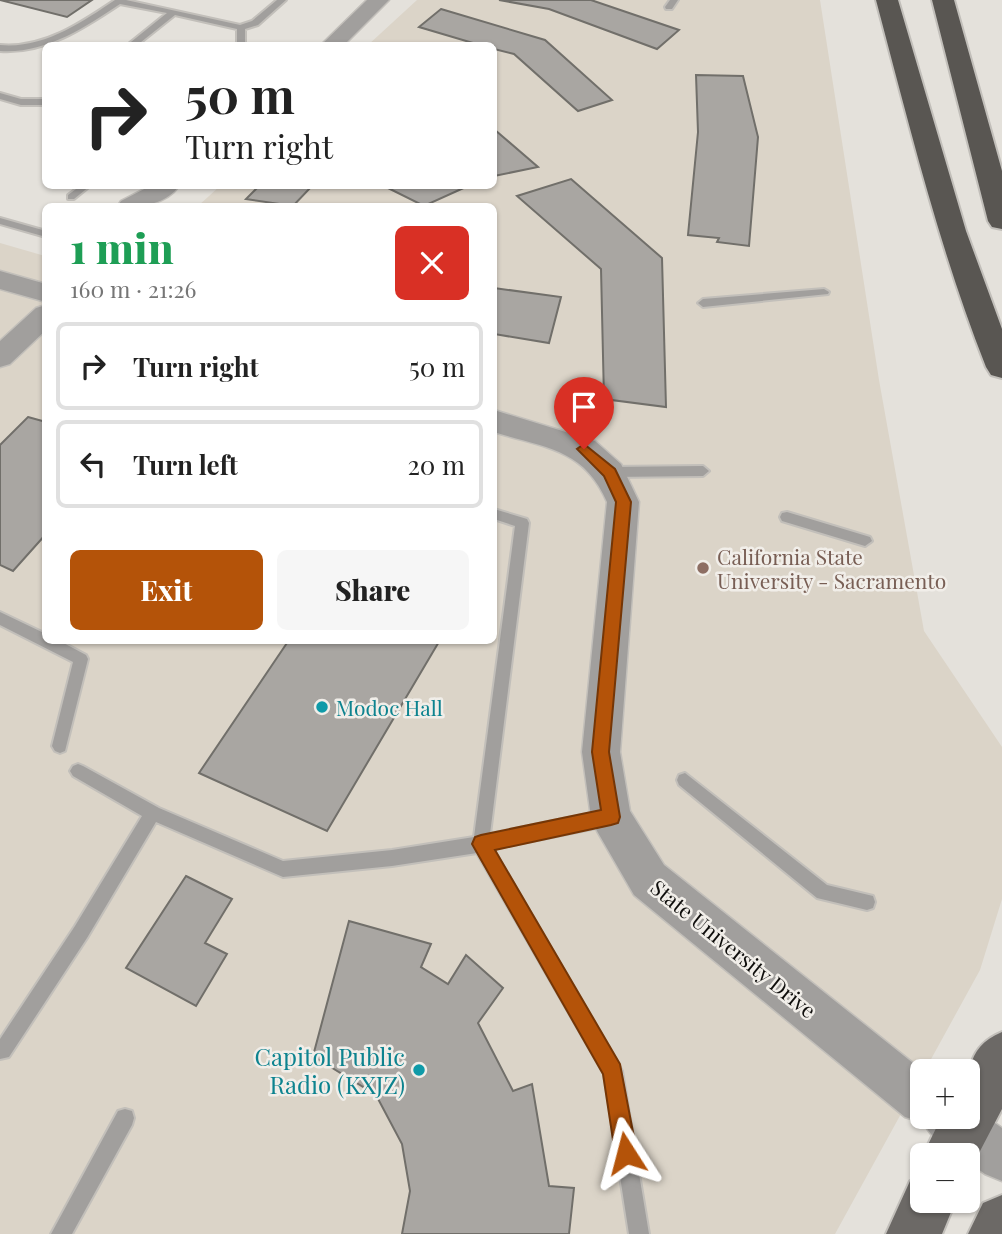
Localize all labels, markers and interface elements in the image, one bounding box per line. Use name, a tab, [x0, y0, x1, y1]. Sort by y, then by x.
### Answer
text: 50 m	[185, 61, 295, 126]
icon: right	[70, 70, 161, 161]
text: Turn right	[185, 124, 333, 167]
text: 1 min	[70, 219, 174, 275]
button: close	[395, 226, 469, 300]
text: 160 m · 21:26	[70, 273, 196, 304]
icon: right	[74, 347, 112, 385]
text: Turn right	[133, 349, 259, 384]
text: 50 m	[409, 349, 465, 384]
pin	[554, 377, 614, 449]
icon: arrive	[565, 388, 603, 426]
icon: left	[74, 445, 112, 483]
text: Turn left	[133, 447, 238, 482]
text: 20 m	[407, 447, 465, 482]
place label: California State University - Sacramento	[717, 542, 946, 594]
button: Exit	[70, 550, 263, 630]
button: Share	[277, 550, 469, 630]
marker: California State University - Sacramento	[695, 560, 711, 576]
place label: Modoc Hall	[336, 693, 443, 721]
marker: Modoc Hall	[314, 699, 330, 715]
street label: State University Drive	[646, 873, 822, 1023]
place label: Capitol Public Radio (KXJZ)	[254, 1040, 405, 1100]
map controls	[910, 1059, 980, 1213]
button: +	[910, 1059, 980, 1129]
marker: Capitol Public Radio (KXJZ)	[411, 1062, 427, 1078]
position arrow	[589, 1116, 663, 1190]
button: −	[910, 1143, 980, 1213]

